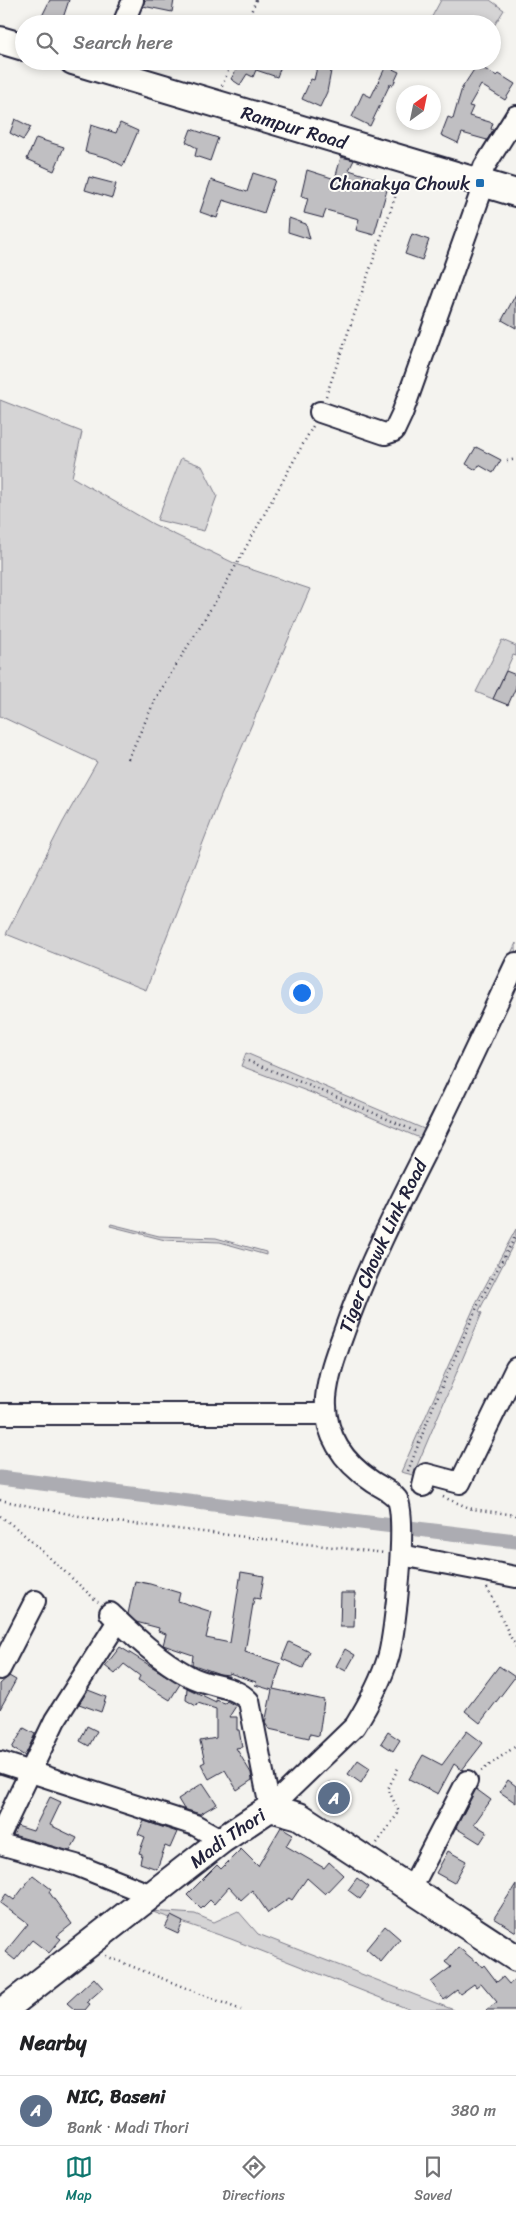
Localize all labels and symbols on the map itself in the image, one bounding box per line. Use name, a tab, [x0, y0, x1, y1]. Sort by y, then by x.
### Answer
north arrow	[396, 85, 441, 130]
street label: Rampur Road	[237, 96, 353, 159]
place label: Chanakya Chowk	[330, 167, 471, 200]
marker: Chanakya Chowk	[474, 177, 486, 189]
your location	[289, 980, 315, 1006]
street label: Tiger Chowk Link Road	[329, 1152, 437, 1337]
pin: A	[318, 1779, 350, 1817]
street label: Madi Thori	[182, 1799, 273, 1877]

